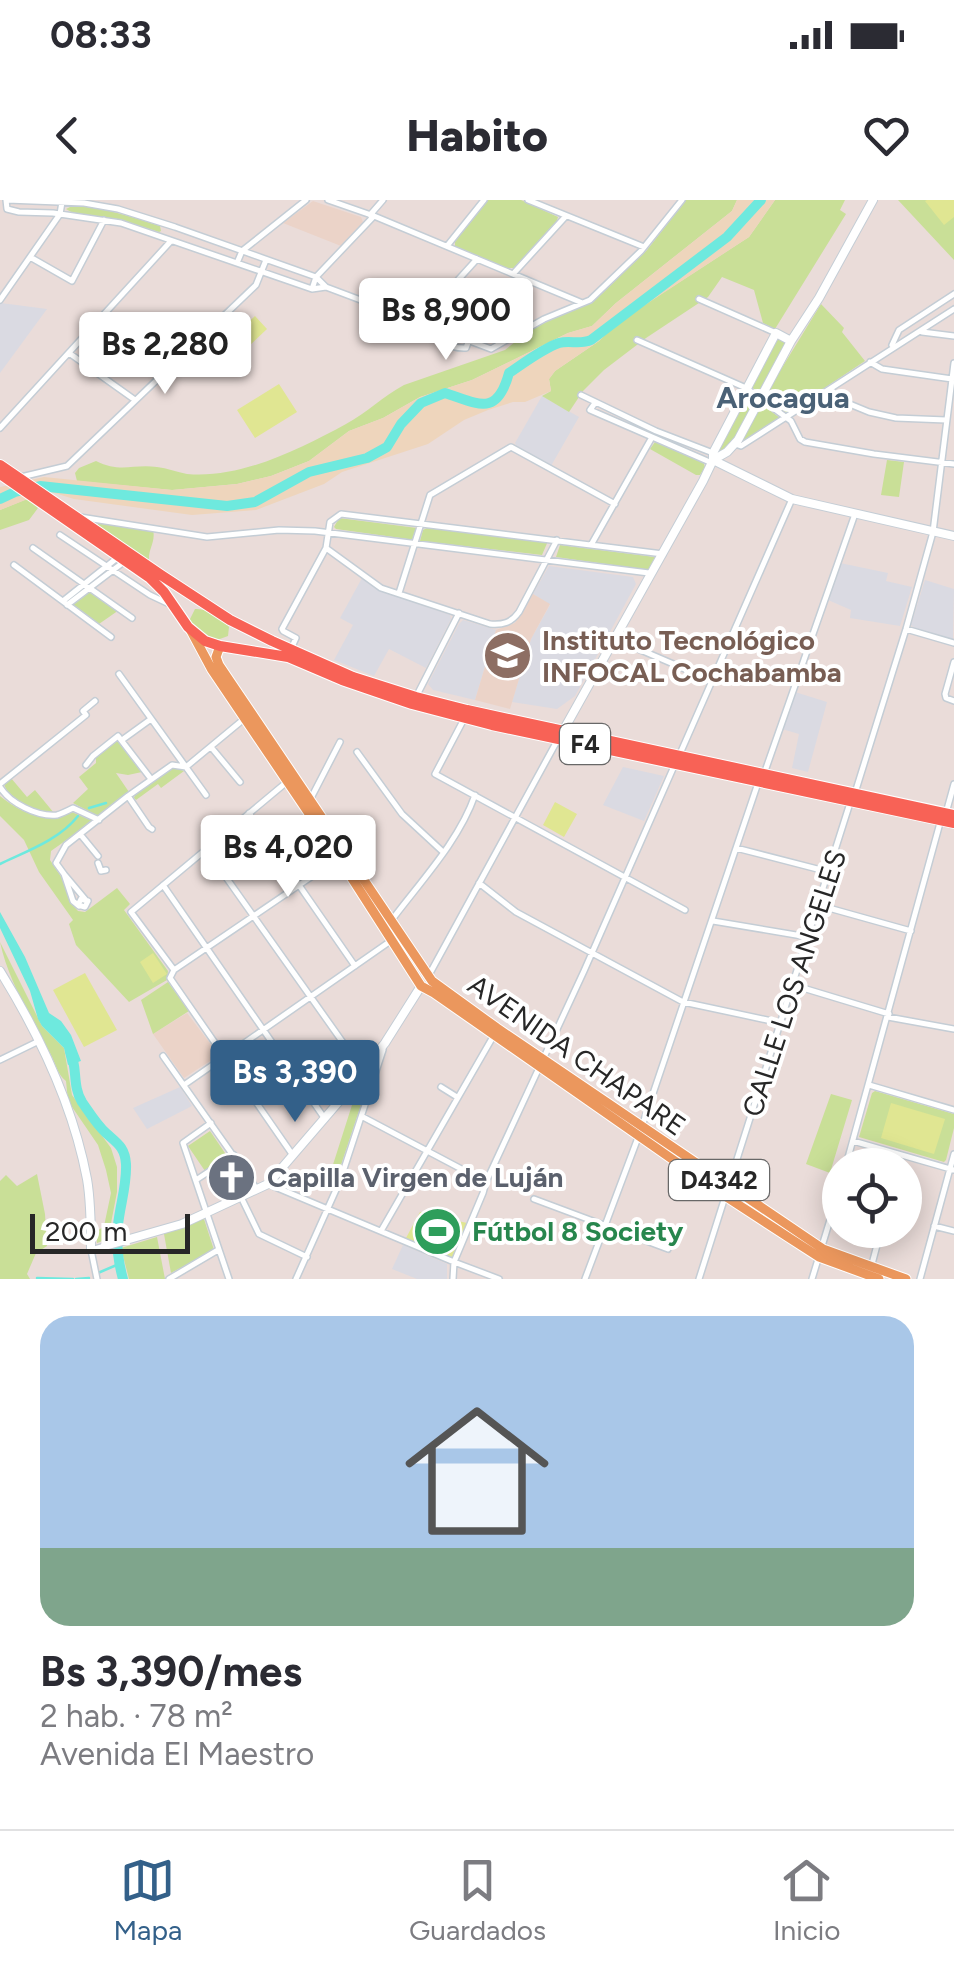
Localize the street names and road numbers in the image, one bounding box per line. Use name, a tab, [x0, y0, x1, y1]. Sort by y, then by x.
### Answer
road number: F4	[560, 724, 610, 764]
street label: CALLE LOS ANGELES	[735, 845, 853, 1121]
street label: AVENIDA CHAPARE	[462, 967, 692, 1143]
road number: D4342	[669, 1160, 769, 1200]

